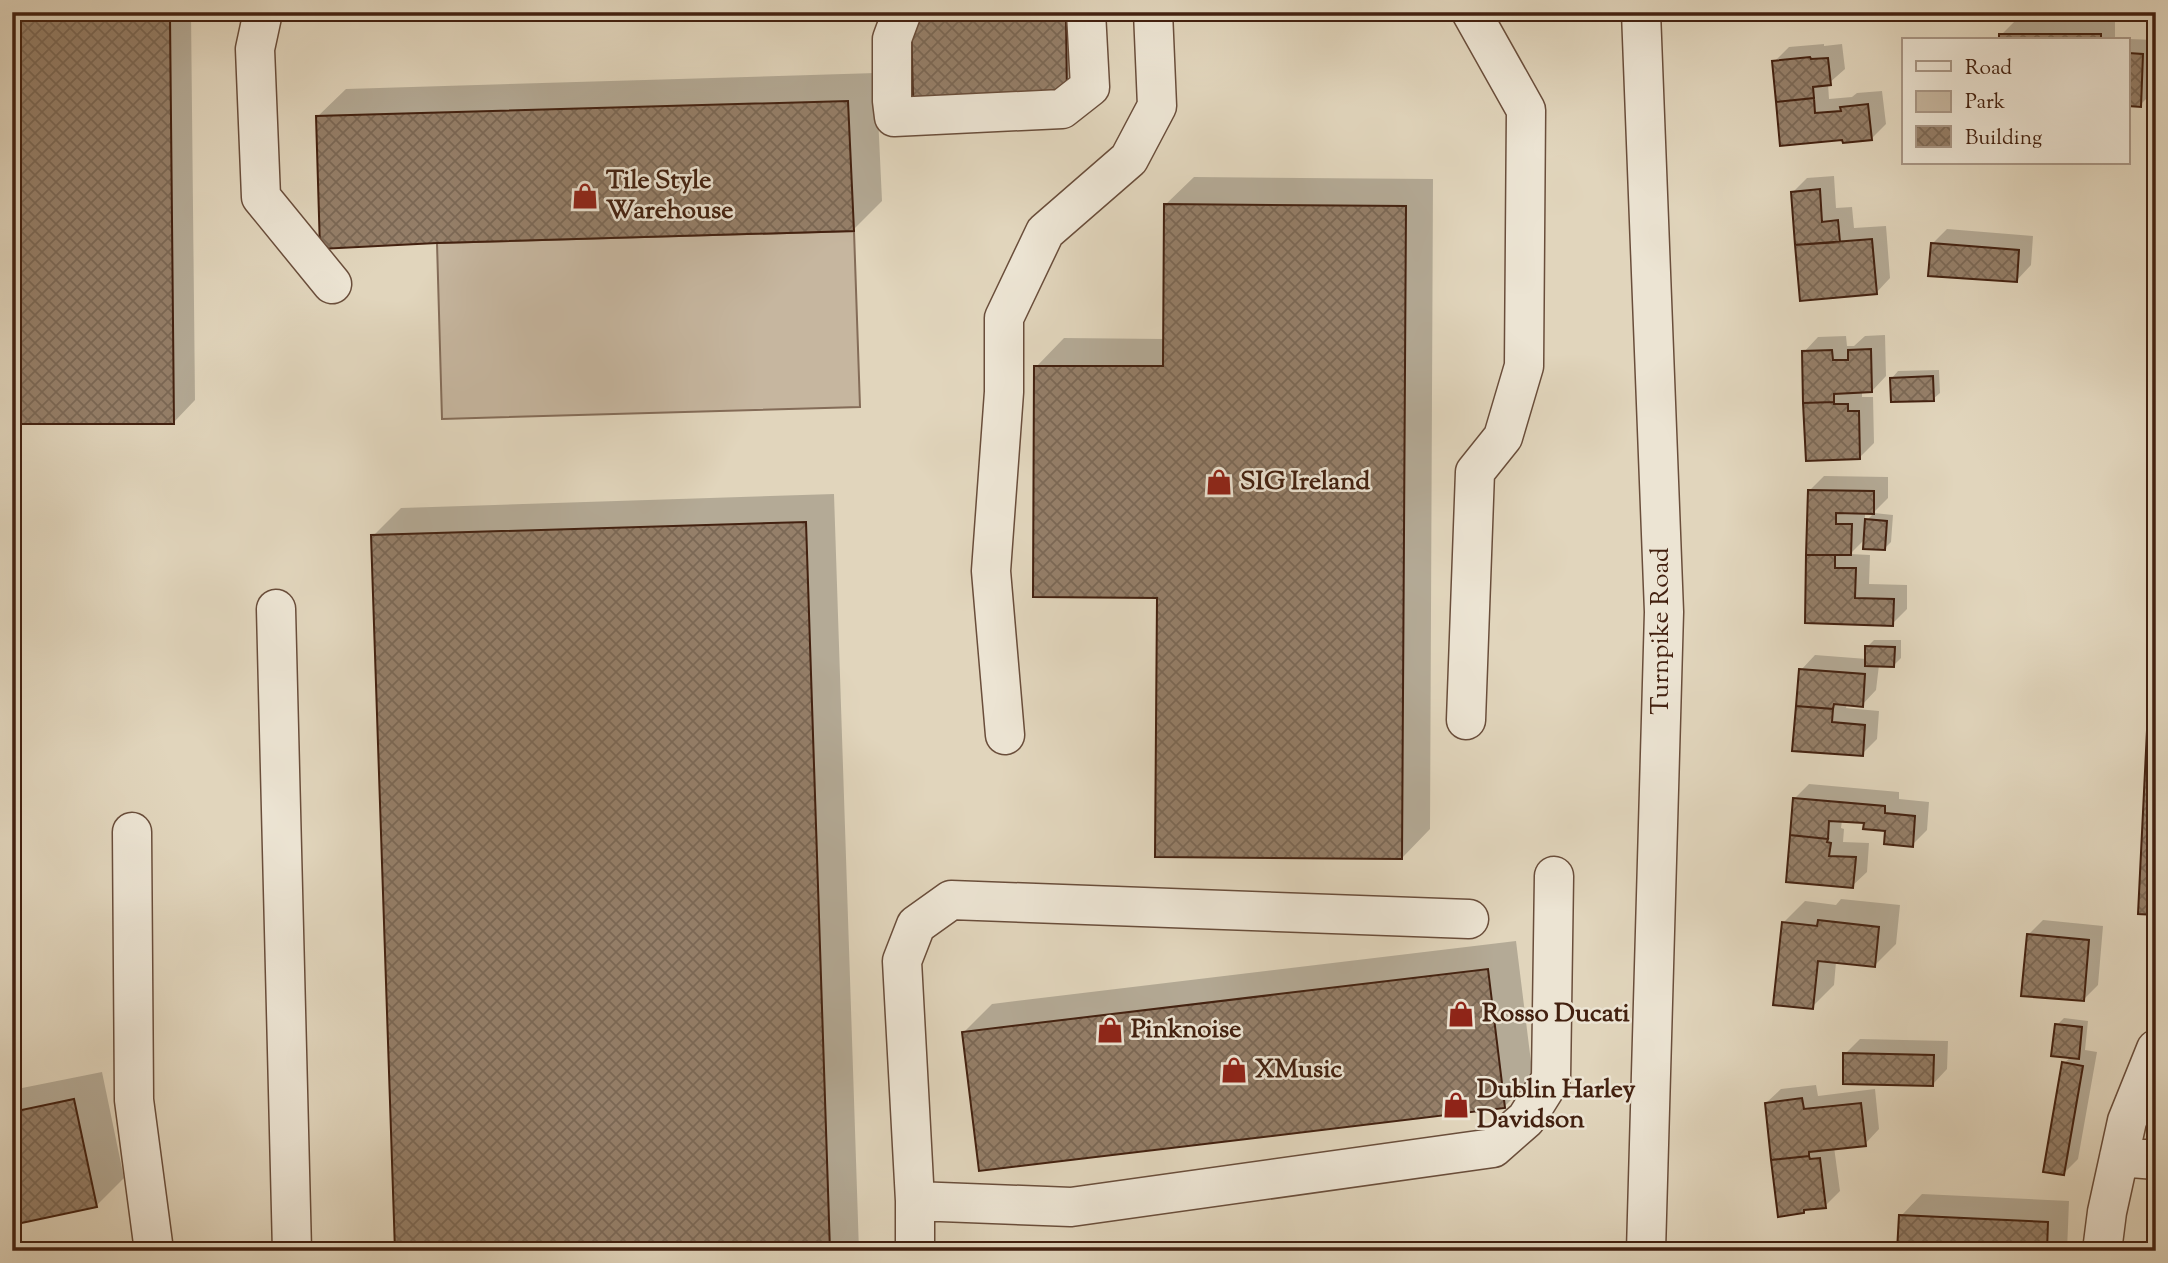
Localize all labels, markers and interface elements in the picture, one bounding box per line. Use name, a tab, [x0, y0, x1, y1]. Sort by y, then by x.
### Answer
legend	[1902, 38, 2130, 164]
text: Road	[1965, 54, 2012, 84]
text: Park	[1965, 88, 2006, 118]
text: Building	[1965, 124, 2042, 154]
place label: Tile Style Warehouse	[606, 163, 733, 230]
shop icon: Tile Style Warehouse	[570, 181, 600, 211]
place label: SIG Ireland	[1240, 464, 1370, 501]
shop icon: SIG Ireland	[1204, 467, 1234, 497]
street label: Turnpike Road	[1643, 547, 1680, 715]
place label: Rosso Ducati	[1482, 996, 1630, 1033]
shop icon: Rosso Ducati	[1446, 999, 1476, 1029]
place label: Pinknoise	[1131, 1012, 1241, 1049]
shop icon: Pinknoise	[1095, 1015, 1125, 1045]
place label: XMusic	[1255, 1052, 1342, 1089]
shop icon: XMusic	[1219, 1055, 1249, 1085]
place label: Dublin Harley Davidson	[1477, 1072, 1635, 1139]
shop icon: Dublin Harley Davidson	[1441, 1090, 1471, 1120]

